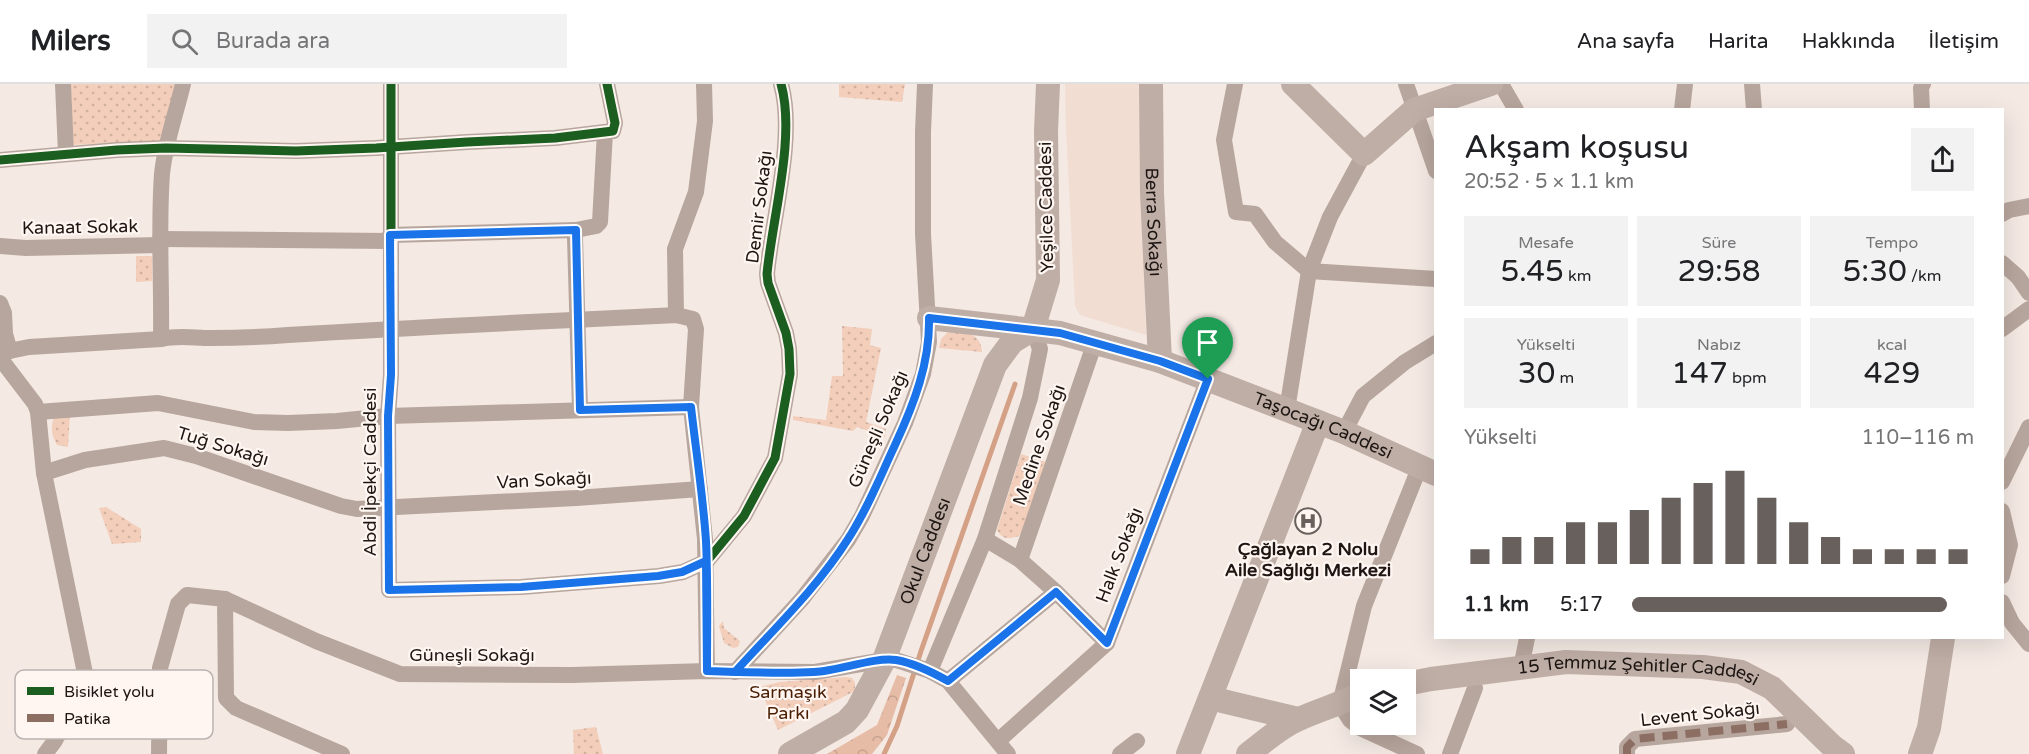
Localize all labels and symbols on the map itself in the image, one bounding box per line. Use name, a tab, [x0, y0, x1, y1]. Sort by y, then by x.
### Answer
street label: Yeşilce Caddesi	[1034, 141, 1058, 273]
street label: Demir Sokağı	[741, 149, 777, 265]
street label: Berra Sokağı	[1141, 167, 1167, 277]
street label: Kanaat Sokak	[22, 215, 139, 239]
pin	[1182, 317, 1233, 379]
street label: Güneşli Sokağı	[843, 367, 913, 491]
street label: Medine Sokağı	[1008, 382, 1070, 508]
street label: Taşocağı Caddesi	[1250, 387, 1396, 464]
street label: Abdi İpekçi Caddesi	[359, 388, 381, 556]
street label: Tuğ Sokağı	[175, 422, 271, 470]
street label: Van Sokağı	[496, 467, 592, 493]
street label: Okul Caddesı	[895, 494, 955, 608]
street label: Halk Sokağı	[1091, 504, 1147, 606]
hospital icon: Çağlayan 2 Nolu Aile Sağlığı Merkezi	[1293, 506, 1323, 536]
place label: Çağlayan 2 Nolu Aile Sağlığı Merkezi	[1225, 538, 1391, 581]
street label: Güneşli Sokağı	[409, 644, 535, 666]
street label: 15 Temmuz Şehitler Caddesi	[1516, 651, 1763, 690]
legend	[15, 670, 213, 739]
park label: Sarmaşık Parkı	[749, 681, 827, 724]
text: Bisiklet yolu	[64, 682, 155, 702]
street label: Levent Sokağı	[1639, 697, 1761, 731]
text: Patika	[64, 709, 111, 729]

